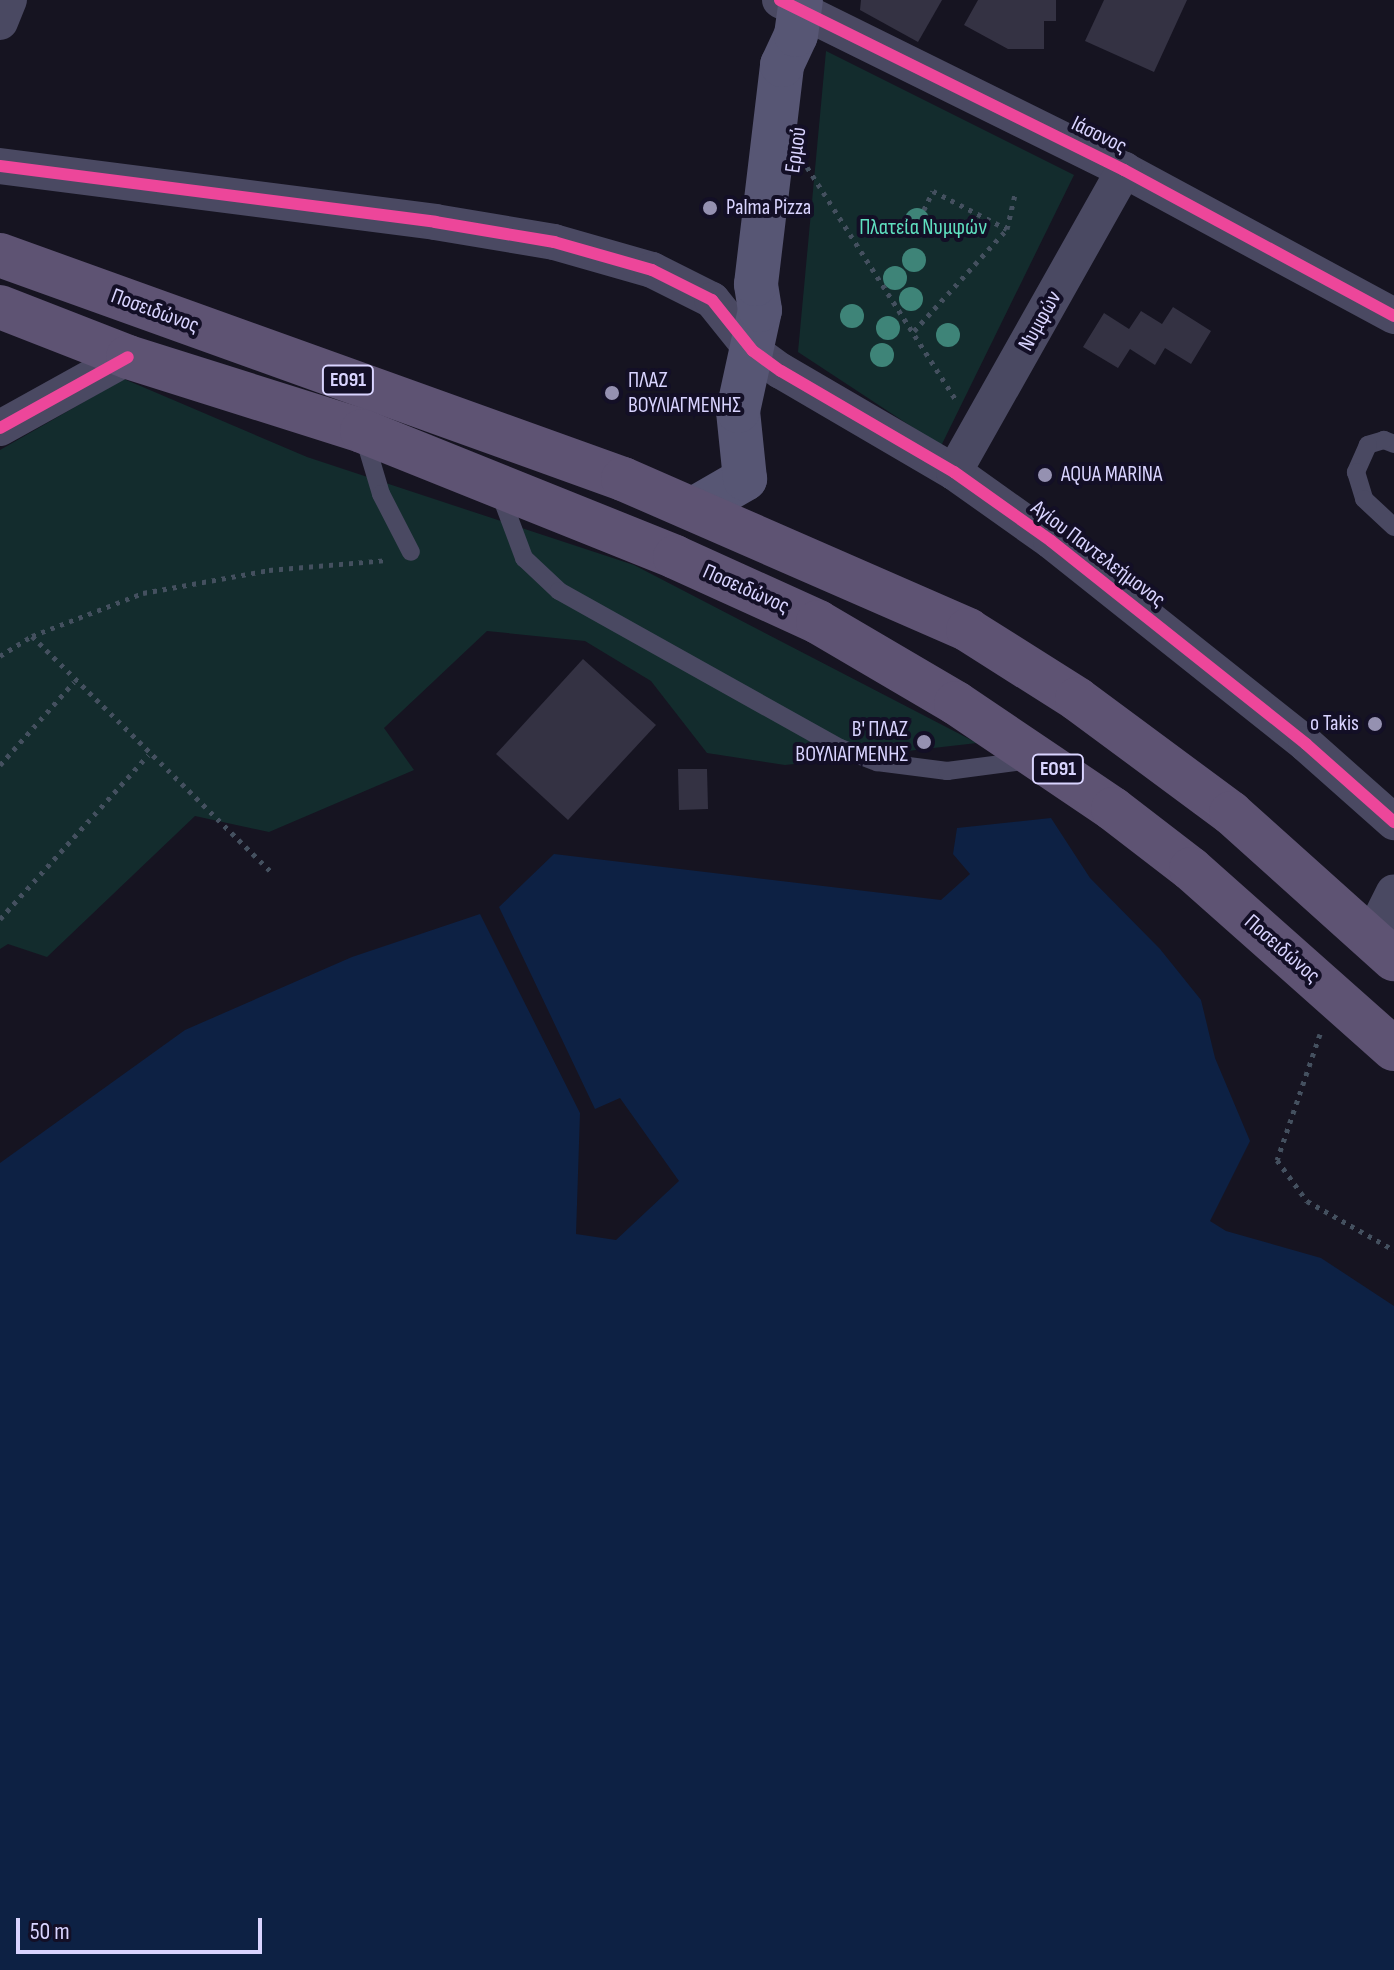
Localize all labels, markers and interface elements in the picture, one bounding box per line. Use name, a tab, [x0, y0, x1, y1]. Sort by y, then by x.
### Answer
street label: Ιάσονος	[1067, 110, 1131, 160]
street label: Ερμού	[780, 125, 812, 175]
place label: Palma Pizza	[726, 195, 811, 221]
marker: Palma Pizza	[701, 199, 719, 217]
park label: Πλατεία Νυμφών	[859, 215, 987, 241]
street label: Ποσειδώνος	[107, 283, 203, 339]
street label: Νυμφών	[1013, 286, 1067, 356]
road number: ΕΟ91	[320, 364, 376, 396]
place label: ΠΛΑΖ ΒΟΥΛΙΑΓΜΕΝΗΣ	[628, 367, 741, 418]
marker: ΠΛΑΖ ΒΟΥΛΙΑΓΜΕΝΗΣ	[603, 384, 621, 402]
place label: AQUA MARINA	[1061, 462, 1162, 488]
marker: AQUA MARINA	[1036, 466, 1054, 484]
street label: Αγίου Παντελεήμονος	[1026, 495, 1170, 613]
street label: Ποσειδώνος	[699, 558, 793, 620]
place label: o Takis	[1310, 711, 1359, 737]
marker: o Takis	[1366, 715, 1384, 733]
place label: Β' ΠΛΑΖ ΒΟΥΛΙΑΓΜΕΝΗΣ	[795, 716, 908, 768]
marker: Β' ΠΛΑΖ ΒΟΥΛΙΑΓΜΕΝΗΣ	[915, 733, 933, 751]
road number: ΕΟ91	[1030, 753, 1086, 785]
street label: Ποσειδώνος	[1239, 909, 1325, 989]
scale bar	[20, 1902, 266, 1952]
text: 50 m	[30, 1917, 70, 1946]

